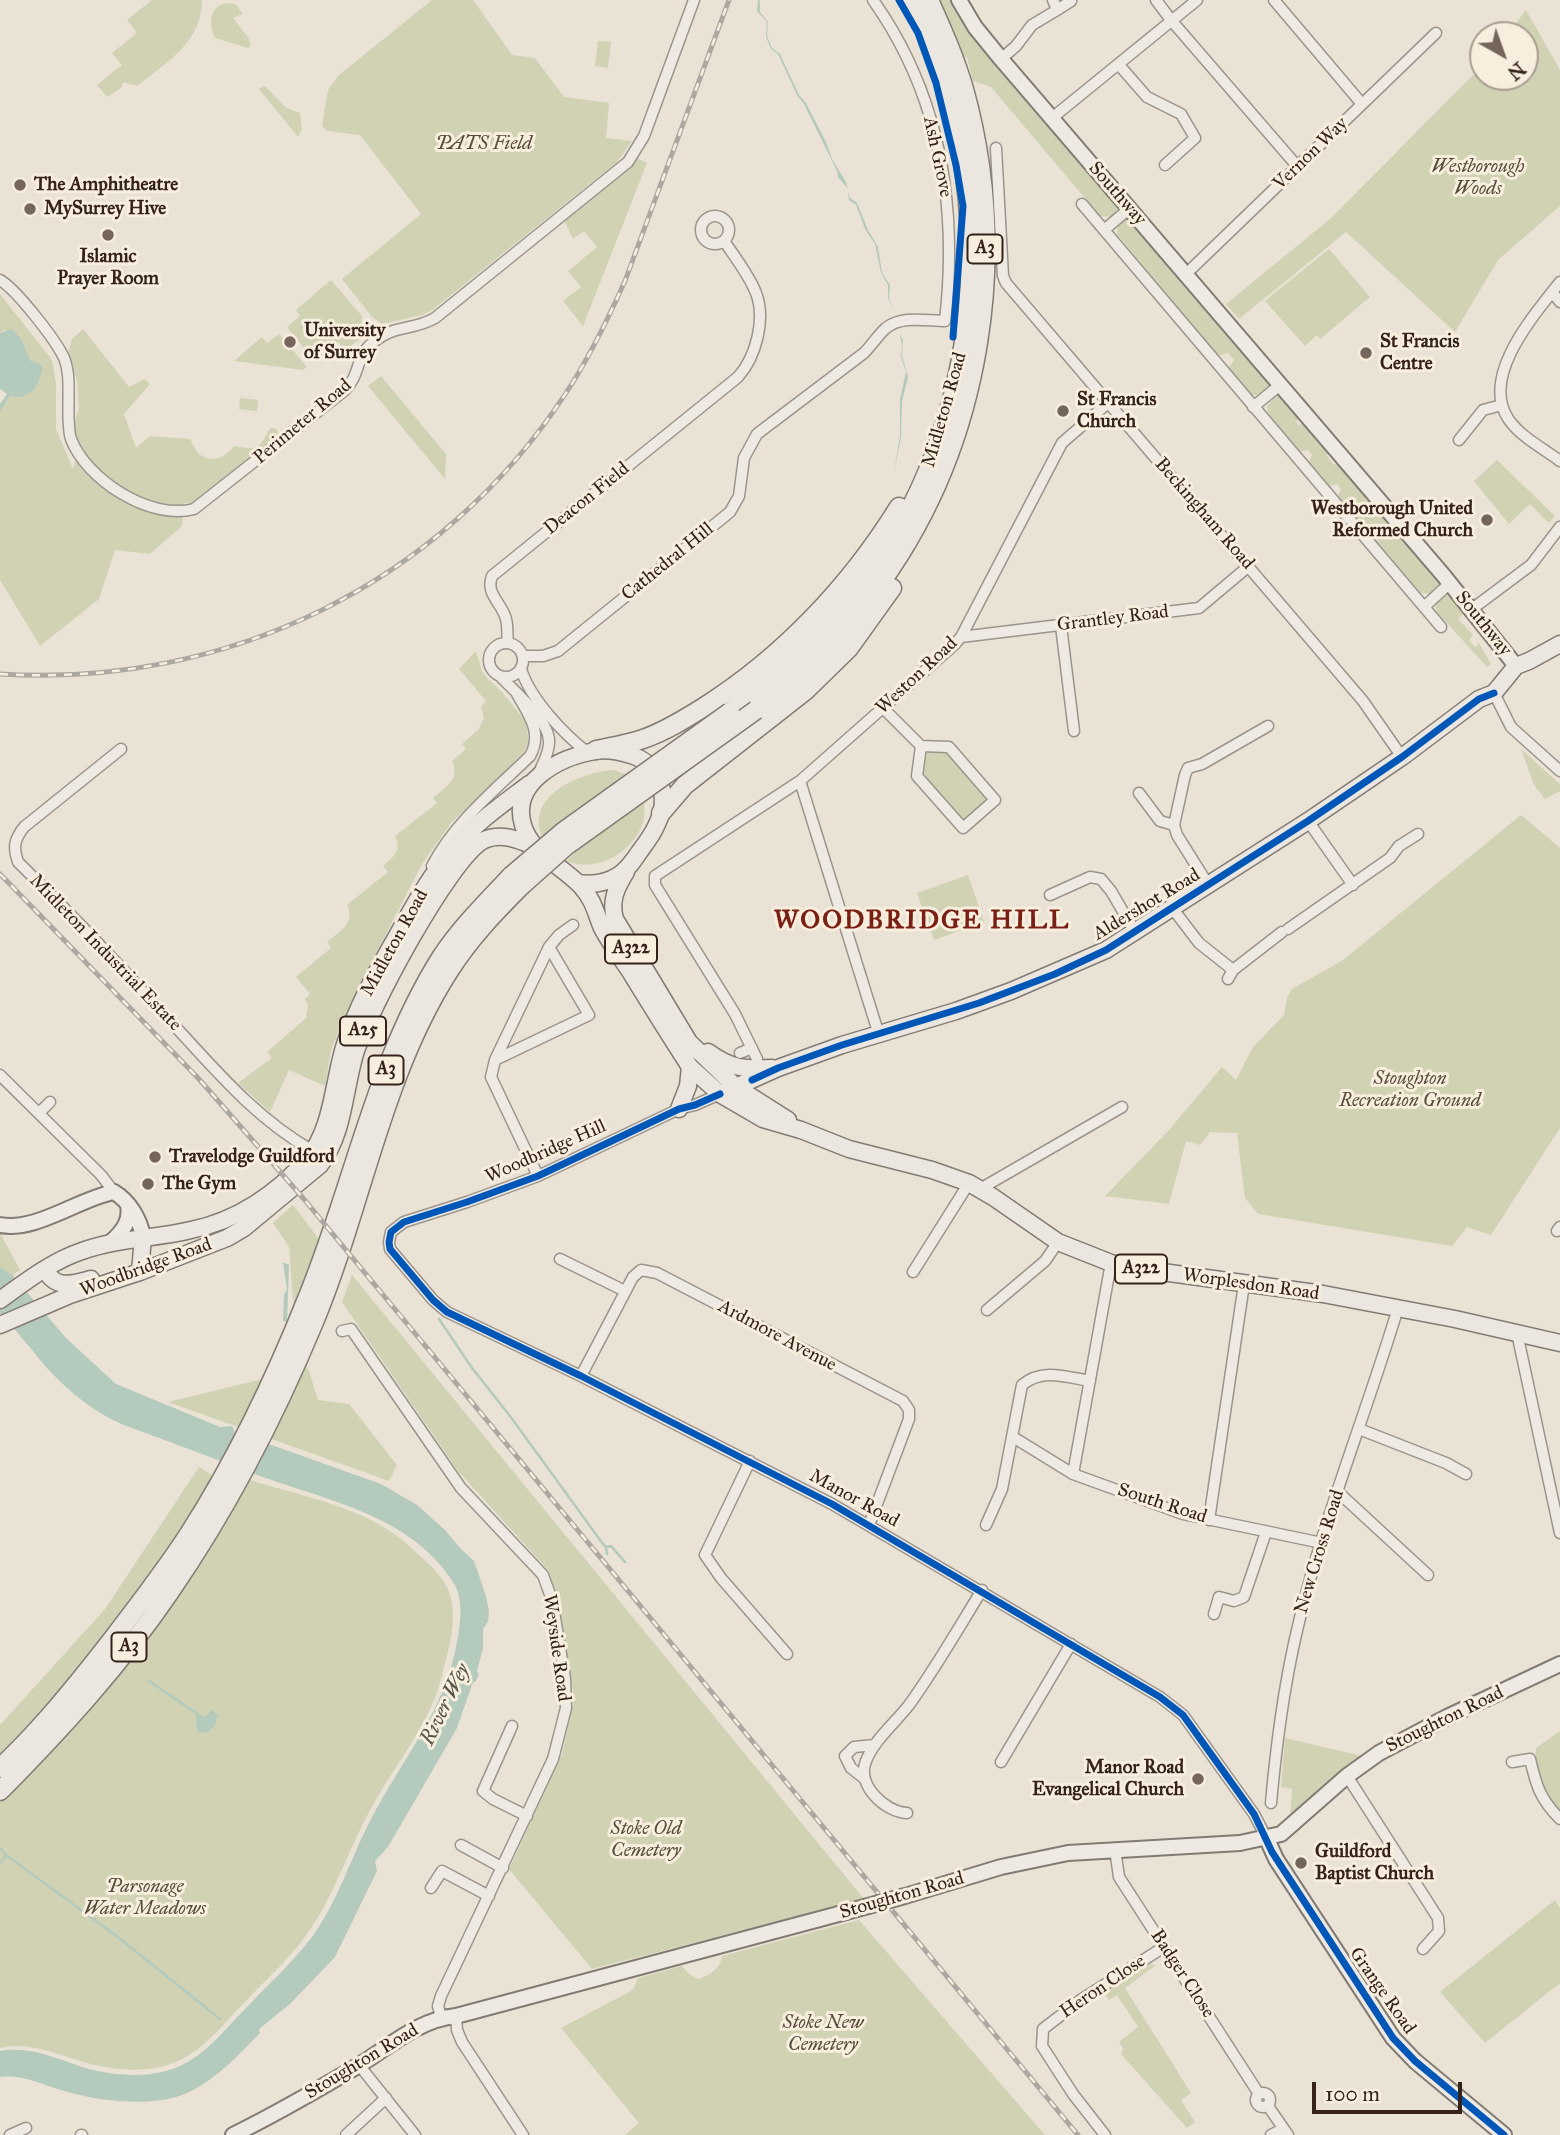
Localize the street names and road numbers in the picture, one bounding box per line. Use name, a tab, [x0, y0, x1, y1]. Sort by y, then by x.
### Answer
street label: Vernon Way	[1269, 113, 1353, 195]
street label: Ash Grove	[917, 115, 957, 199]
street label: Southway	[1083, 157, 1151, 231]
road number: A3	[968, 234, 1002, 264]
street label: Midleton Road	[918, 350, 972, 470]
street label: Perimeter Road	[249, 374, 357, 470]
street label: Beckingham Road	[1149, 453, 1259, 575]
street label: Deacon Field	[540, 458, 634, 540]
street label: Cathedral Hill	[617, 518, 719, 606]
street label: Southway	[1450, 587, 1516, 661]
street label: Grantley Road	[1056, 601, 1170, 637]
street label: Weston Road	[871, 632, 963, 720]
street label: Aldershot Road	[1089, 864, 1205, 946]
street label: Midleton Industrial Estate	[24, 870, 186, 1036]
street label: Midleton Road	[356, 886, 434, 1000]
road number: A322	[605, 934, 657, 964]
road number: A25	[340, 1016, 386, 1046]
road number: A3	[368, 1056, 404, 1084]
street label: Woodbridge Hill	[482, 1115, 610, 1189]
street label: Woodbridge Road	[77, 1234, 215, 1302]
road number: A322	[1115, 1254, 1167, 1284]
street label: Worplesdon Road	[1181, 1264, 1321, 1306]
street label: Ardmore Avenue	[714, 1295, 840, 1377]
street label: Manor Road	[805, 1465, 903, 1533]
street label: South Road	[1114, 1479, 1210, 1529]
street label: New Cross Road	[1290, 1487, 1350, 1617]
street label: Weyside Road	[537, 1593, 575, 1703]
road number: A3	[111, 1632, 146, 1662]
street label: Stoughton Road	[1382, 1682, 1508, 1758]
street label: Stoughton Road	[837, 1867, 967, 1925]
street label: Badger Close	[1145, 1926, 1219, 2022]
street label: Grange Road	[1344, 1943, 1420, 2039]
street label: Heron Close	[1056, 1950, 1150, 2024]
street label: Stoughton Road	[301, 2019, 423, 2105]

